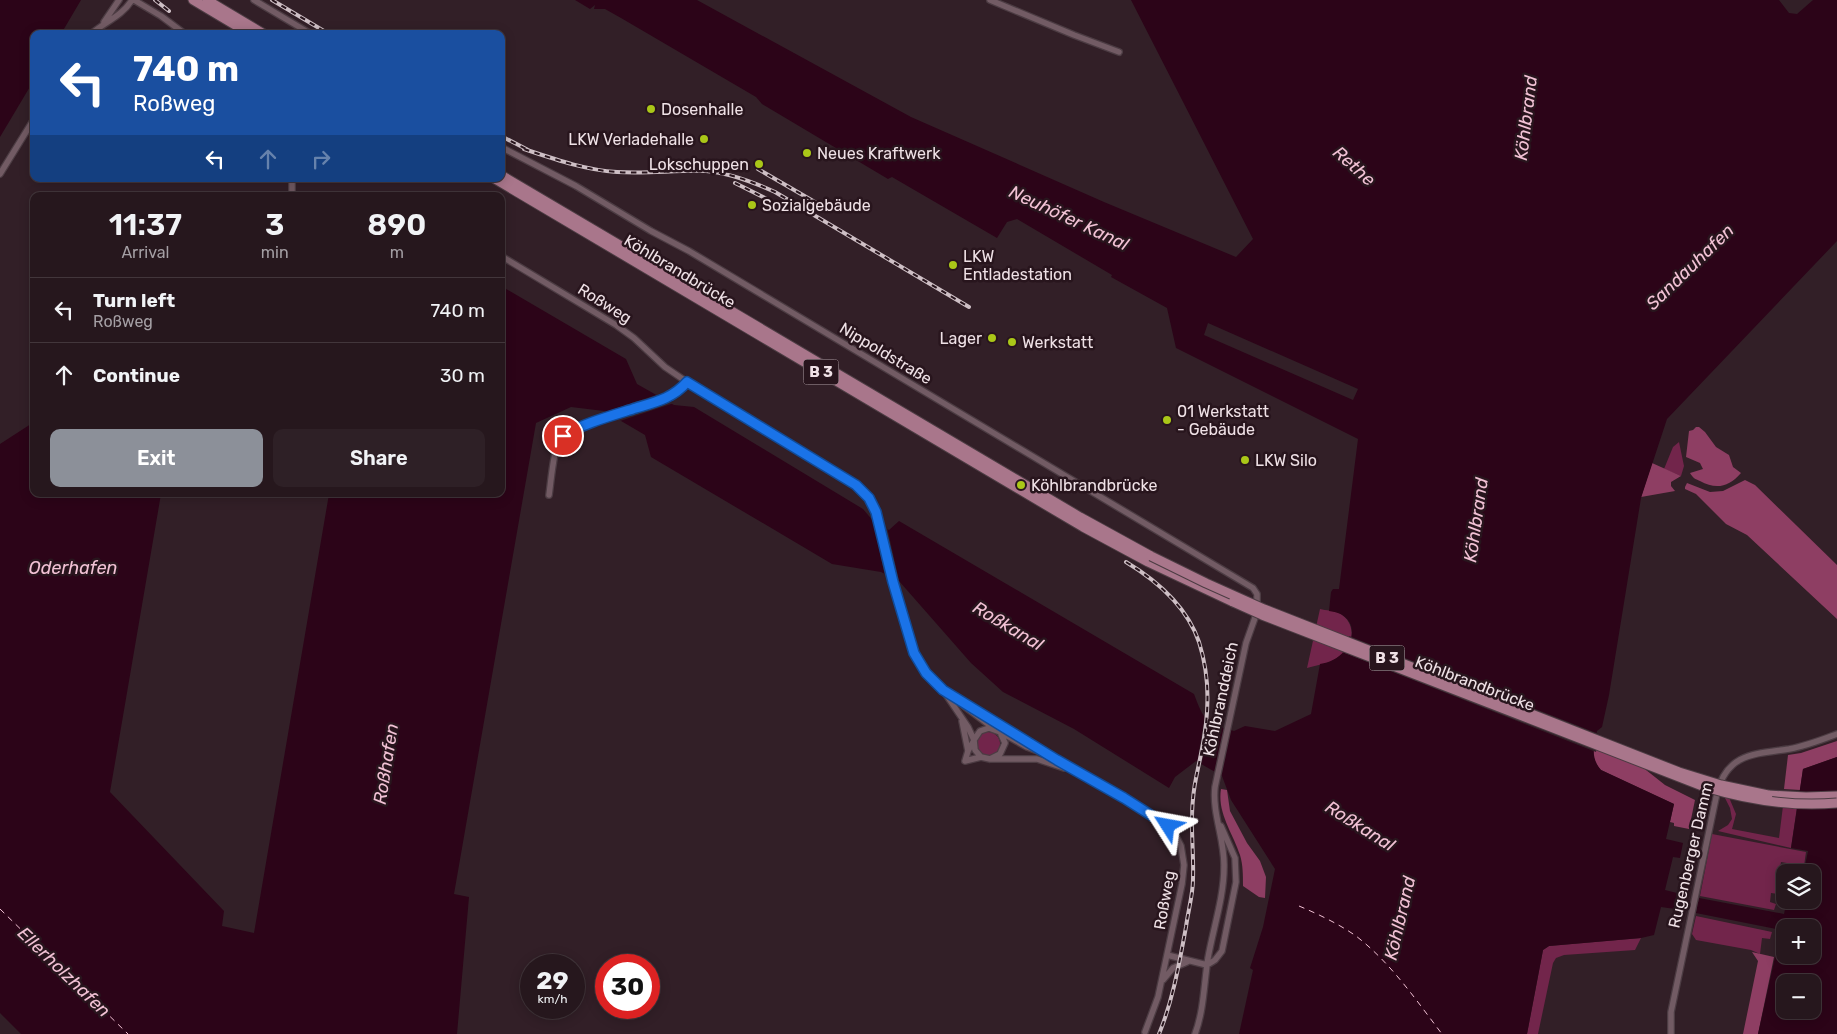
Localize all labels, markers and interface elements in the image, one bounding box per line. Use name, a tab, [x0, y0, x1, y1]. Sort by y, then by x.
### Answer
text: 740 m	[133, 48, 239, 90]
icon: left	[50, 50, 115, 115]
water label: Köhlbrand	[1510, 74, 1542, 162]
text: Roßweg	[133, 90, 215, 117]
place label: Dosenhalle	[661, 100, 743, 119]
marker: Dosenhalle	[645, 103, 657, 115]
place label: LKW Verladehalle	[568, 130, 694, 149]
marker: LKW Verladehalle	[698, 133, 710, 145]
water label: Rethe	[1328, 141, 1380, 191]
place label: Neues Kraftwerk	[817, 144, 941, 163]
icon: left	[201, 145, 229, 173]
icon: ahead	[254, 145, 282, 173]
icon: right	[307, 145, 335, 173]
marker: Neues Kraftwerk	[801, 147, 813, 159]
place label: Lokschuppen	[649, 155, 749, 174]
marker: Lokschuppen	[753, 158, 765, 170]
water label: Neuhöfer Kanal	[1006, 181, 1133, 256]
place label: Sozialgebäude	[762, 196, 871, 215]
marker: Sozialgebäude	[746, 199, 758, 211]
text: 11:37	[109, 207, 182, 243]
text: 3	[265, 207, 284, 243]
text: 890	[367, 207, 426, 243]
water label: Sandauhafen	[1641, 220, 1739, 314]
street label: Köhlbrandbrücke	[621, 231, 739, 312]
text: Arrival	[121, 243, 169, 262]
text: min	[261, 243, 289, 262]
text: m	[390, 243, 404, 262]
place label: LKW Entladestation	[963, 247, 1072, 284]
marker: LKW Entladestation	[947, 259, 959, 271]
street label: Roßweg	[574, 279, 635, 327]
text: Turn left	[93, 289, 175, 312]
icon: left	[50, 296, 78, 324]
text: 740 m	[430, 299, 485, 322]
text: Roßweg	[93, 312, 153, 331]
street label: Nippoldstraße	[836, 318, 935, 388]
place label: Lager	[940, 329, 982, 348]
marker: Lager	[986, 332, 998, 344]
place label: Werkstatt	[1022, 333, 1093, 352]
marker: Werkstatt	[1006, 336, 1018, 348]
road number: B 3	[804, 360, 838, 384]
icon: ahead	[50, 361, 78, 389]
text: Continue	[93, 364, 180, 387]
text: 30 m	[440, 364, 485, 387]
place label: 01 Werkstatt - Gebäude	[1177, 402, 1269, 439]
marker: 01 Werkstatt - Gebäude	[1161, 414, 1173, 426]
pin	[542, 415, 584, 457]
icon: arrive	[549, 422, 577, 450]
button: Exit	[50, 429, 263, 487]
button: Share	[273, 429, 485, 487]
place label: LKW Silo	[1255, 451, 1317, 470]
marker: LKW Silo	[1239, 454, 1251, 466]
place label: Köhlbrandbrücke	[1031, 476, 1157, 495]
water label: Köhlbrand	[1459, 476, 1493, 564]
marker: Köhlbrandbrücke	[1015, 479, 1027, 491]
water label: Oderhafen	[28, 557, 118, 579]
water label: Roßkanal	[969, 596, 1048, 656]
street label: Köhlbranddeich	[1199, 640, 1242, 758]
road number: B 3	[1370, 646, 1404, 670]
street label: Köhlbrandbrücke	[1412, 652, 1537, 715]
water label: Roßhafen	[369, 722, 403, 806]
street label: Rugenberger Damm	[1664, 780, 1717, 930]
water label: Roßkanal	[1321, 796, 1400, 856]
position arrow	[1141, 799, 1193, 851]
map controls	[1776, 864, 1821, 1019]
button: layers	[1776, 864, 1821, 909]
street label: Roßweg	[1150, 869, 1179, 931]
water label: Köhlbrand	[1380, 874, 1420, 962]
button: +	[1776, 919, 1821, 964]
water label: Ellerholzhafen	[13, 922, 115, 1022]
speed limit sign: 30	[595, 954, 660, 1019]
text: 29	[536, 966, 569, 995]
button: −	[1776, 974, 1821, 1019]
text: km/h	[538, 992, 567, 1006]

